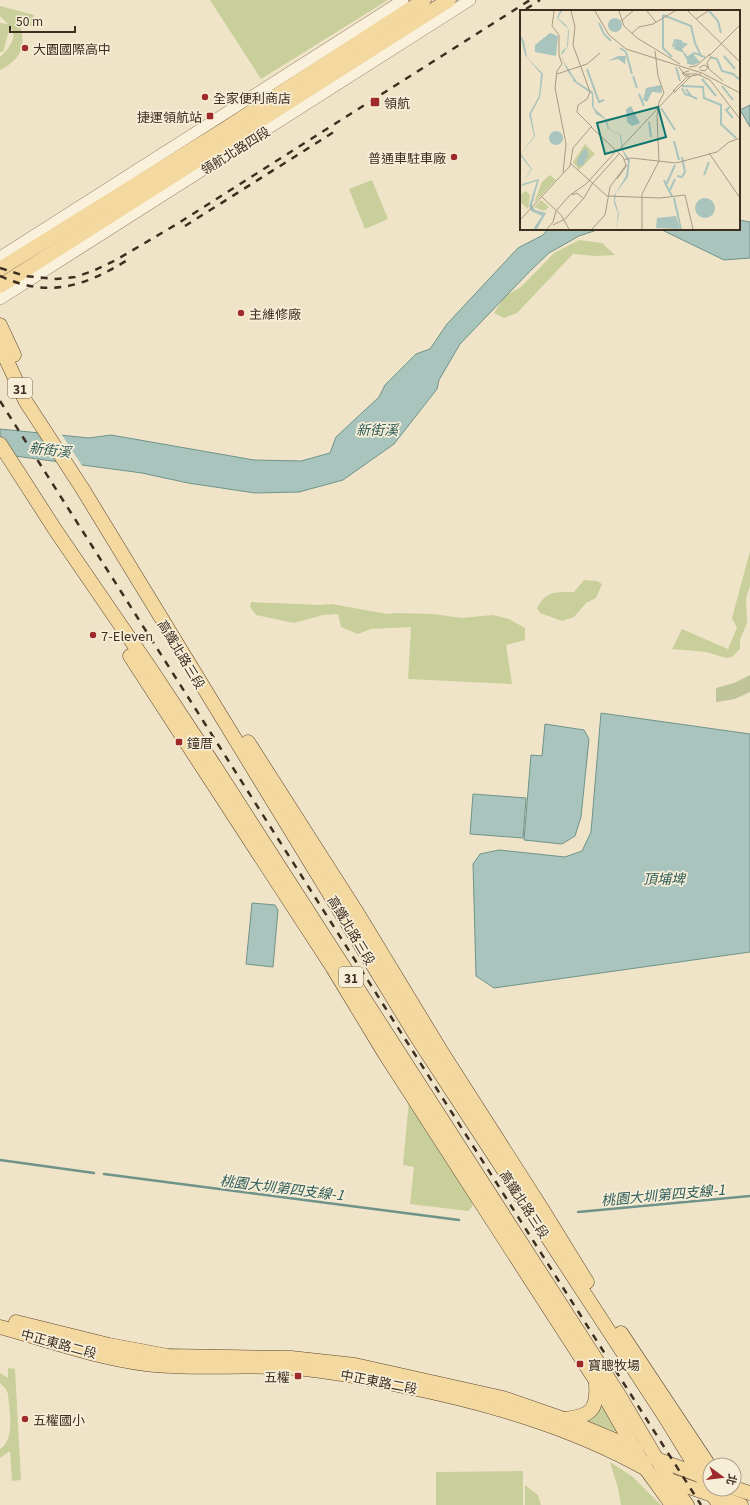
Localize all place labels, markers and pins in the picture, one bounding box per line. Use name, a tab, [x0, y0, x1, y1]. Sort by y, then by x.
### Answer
place label: 大園國際高中	[33, 39, 111, 58]
marker: 大園國際高中	[20, 43, 30, 53]
place label: 全家便利商店	[213, 88, 291, 107]
marker: 全家便利商店	[200, 92, 210, 102]
place label: 領航	[384, 93, 410, 112]
marker: 領航	[369, 96, 381, 108]
place label: 捷運領航站	[137, 107, 202, 126]
marker: 捷運領航站	[205, 111, 215, 121]
place label: 普通車駐車廠	[368, 148, 446, 167]
marker: 普通車駐車廠	[449, 152, 459, 162]
place label: 主維修廠	[249, 304, 301, 323]
marker: 主維修廠	[236, 308, 246, 318]
place label: 7-Eleven	[101, 626, 153, 645]
marker: 7-Eleven	[88, 630, 98, 640]
place label: 鐘厝	[187, 733, 213, 752]
marker: 鐘厝	[174, 737, 184, 747]
place label: 寶聰牧場	[588, 1355, 640, 1374]
marker: 寶聰牧場	[575, 1359, 585, 1369]
place label: 五權	[264, 1367, 290, 1386]
marker: 五權	[293, 1371, 303, 1381]
place label: 五權國小	[33, 1410, 85, 1429]
marker: 五權國小	[20, 1414, 30, 1424]

